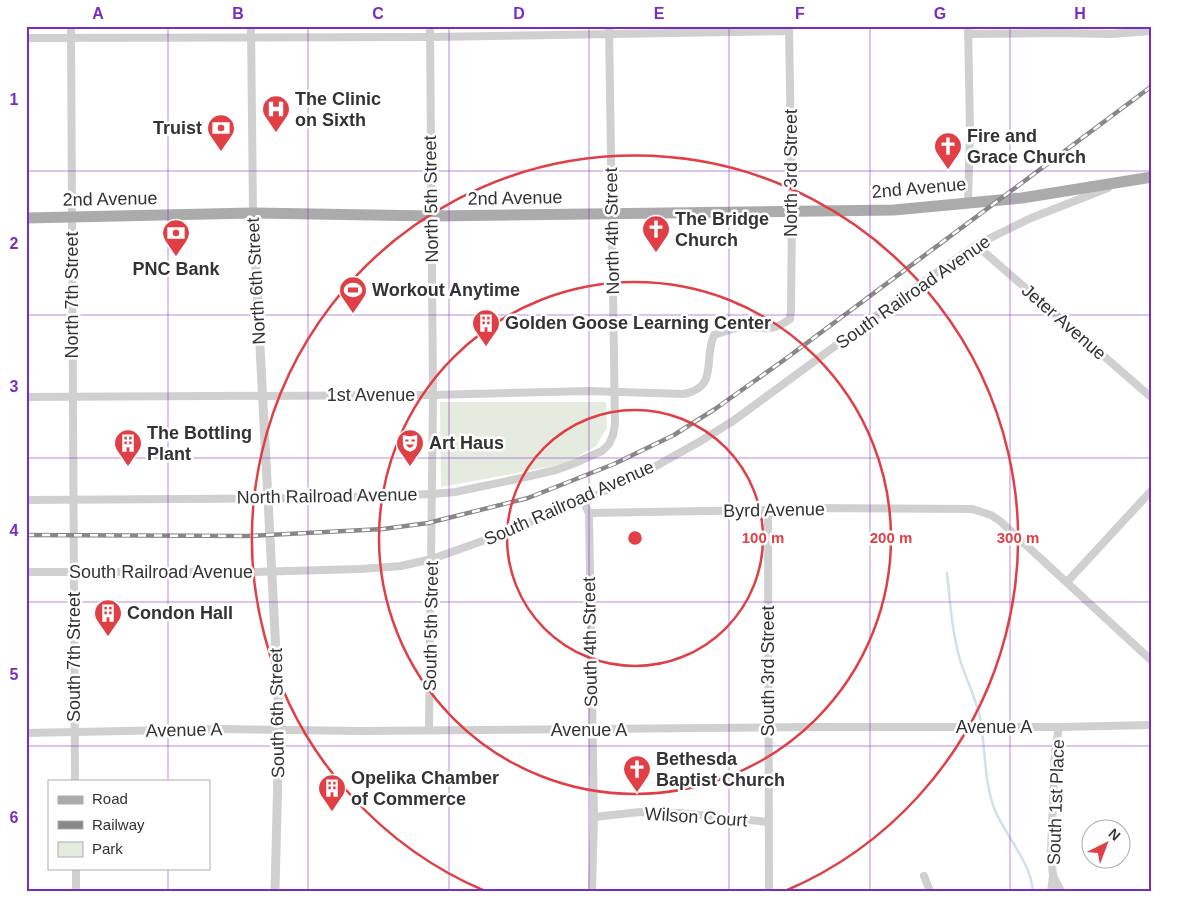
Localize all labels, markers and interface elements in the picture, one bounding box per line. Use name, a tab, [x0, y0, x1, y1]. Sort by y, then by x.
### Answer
text: A	[92, 5, 104, 22]
text: B	[232, 5, 244, 22]
text: C	[372, 5, 384, 22]
text: D	[513, 5, 525, 22]
text: E	[654, 5, 665, 22]
text: F	[795, 5, 805, 22]
text: G	[934, 5, 946, 22]
text: H	[1074, 5, 1086, 22]
place label: The Clinic on Sixth	[295, 89, 381, 130]
text: 1	[10, 91, 19, 108]
hospital icon: The Clinic on Sixth	[261, 94, 291, 133]
street label: North 3rd Street	[781, 109, 801, 237]
bank icon: Truist	[206, 113, 236, 152]
place label: Truist	[153, 118, 202, 138]
place label: Fire and Grace Church	[967, 126, 1086, 167]
church icon: Fire and Grace Church	[933, 131, 963, 170]
street label: North 5th Street	[420, 135, 442, 263]
street label: North 4th Street	[601, 167, 623, 295]
street label: 2nd Avenue	[871, 174, 967, 202]
street label: 2nd Avenue	[467, 187, 563, 209]
street label: 2nd Avenue	[62, 188, 158, 210]
place label: The Bridge Church	[675, 209, 769, 250]
church icon: The Bridge Church	[641, 214, 671, 253]
street label: North 6th Street	[243, 217, 269, 345]
bank icon: PNC Bank	[161, 218, 191, 257]
street label: North 7th Street	[62, 231, 82, 359]
street label: South Railroad Avenue	[832, 231, 994, 353]
text: 2	[10, 235, 19, 252]
place label: PNC Bank	[132, 259, 220, 279]
sports icon: Workout Anytime	[338, 275, 368, 314]
place label: Workout Anytime	[372, 280, 520, 300]
street label: Jeter Avenue	[1018, 280, 1110, 364]
building icon: Golden Goose Learning Center	[471, 308, 501, 347]
place label: Golden Goose Learning Center	[505, 313, 771, 333]
text: 3	[10, 378, 19, 395]
street label: 1st Avenue	[327, 385, 415, 405]
place label: The Bottling Plant	[147, 423, 252, 464]
building icon: The Bottling Plant	[113, 428, 143, 467]
theatre icon: Art Haus	[395, 428, 425, 467]
place label: Art Haus	[429, 433, 504, 453]
street label: South Railroad Avenue	[481, 456, 657, 550]
street label: North Railroad Avenue	[236, 484, 418, 508]
street label: Byrd Avenue	[723, 499, 825, 521]
text: 4	[10, 522, 19, 539]
centre of rings	[626, 529, 644, 547]
text: 100 m	[742, 529, 784, 546]
text: 200 m	[870, 529, 912, 546]
text: 300 m	[997, 529, 1039, 546]
street label: South 5th Street	[420, 561, 442, 691]
street label: South Railroad Avenue	[69, 562, 253, 582]
street label: South 4th Street	[579, 577, 601, 707]
street label: South 7th Street	[64, 592, 84, 722]
building icon: Condon Hall	[93, 598, 123, 637]
place label: Condon Hall	[127, 603, 233, 623]
street label: South 3rd Street	[758, 605, 778, 737]
street label: South 6th Street	[266, 648, 288, 778]
text: 5	[10, 666, 19, 683]
street label: Avenue A	[956, 717, 1032, 737]
street label: Avenue A	[145, 719, 223, 741]
street label: Avenue A	[551, 720, 627, 740]
street label: South 1st Place	[1044, 739, 1068, 865]
place label: Bethesda Baptist Church	[656, 749, 785, 790]
church icon: Bethesda Baptist Church	[622, 754, 652, 793]
place label: Opelika Chamber of Commerce	[351, 768, 499, 809]
building icon: Opelika Chamber of Commerce	[317, 773, 347, 812]
legend	[48, 780, 210, 870]
text: Road	[92, 790, 128, 807]
street label: Wilson Court	[644, 803, 748, 831]
text: 6	[10, 809, 19, 826]
text: Railway	[92, 816, 145, 833]
north arrow	[1080, 820, 1130, 870]
text: N	[1106, 825, 1124, 844]
text: Park	[92, 840, 123, 857]

